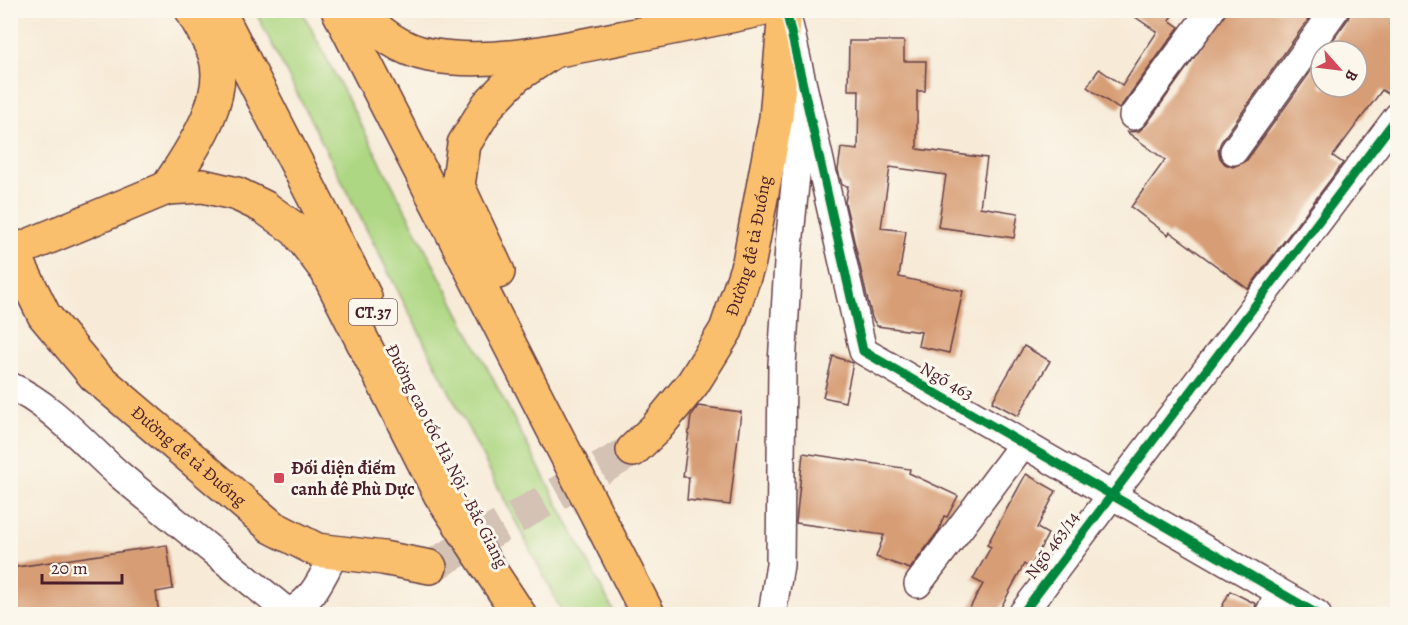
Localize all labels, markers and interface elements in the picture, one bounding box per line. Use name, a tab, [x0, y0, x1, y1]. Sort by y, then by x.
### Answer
north arrow	[1309, 39, 1369, 99]
text: B	[1339, 66, 1363, 85]
street label: Đường đê tả Đuống	[720, 173, 777, 319]
road number: CT.37	[349, 299, 397, 325]
street label: Đường cao tốc Hà Nội - Bắc Giang	[380, 340, 514, 572]
street label: Ngõ 463	[916, 356, 978, 406]
street label: Đường đê tả Đuống	[126, 400, 251, 512]
place label: Đối diện điếm canh đê Phù Dực	[291, 456, 415, 501]
marker: Đối diện điếm canh đê Phù Dực	[272, 471, 286, 485]
street label: Ngõ 463/14	[1019, 506, 1085, 584]
scale bar	[42, 547, 122, 585]
text: 20 m	[51, 556, 88, 580]

